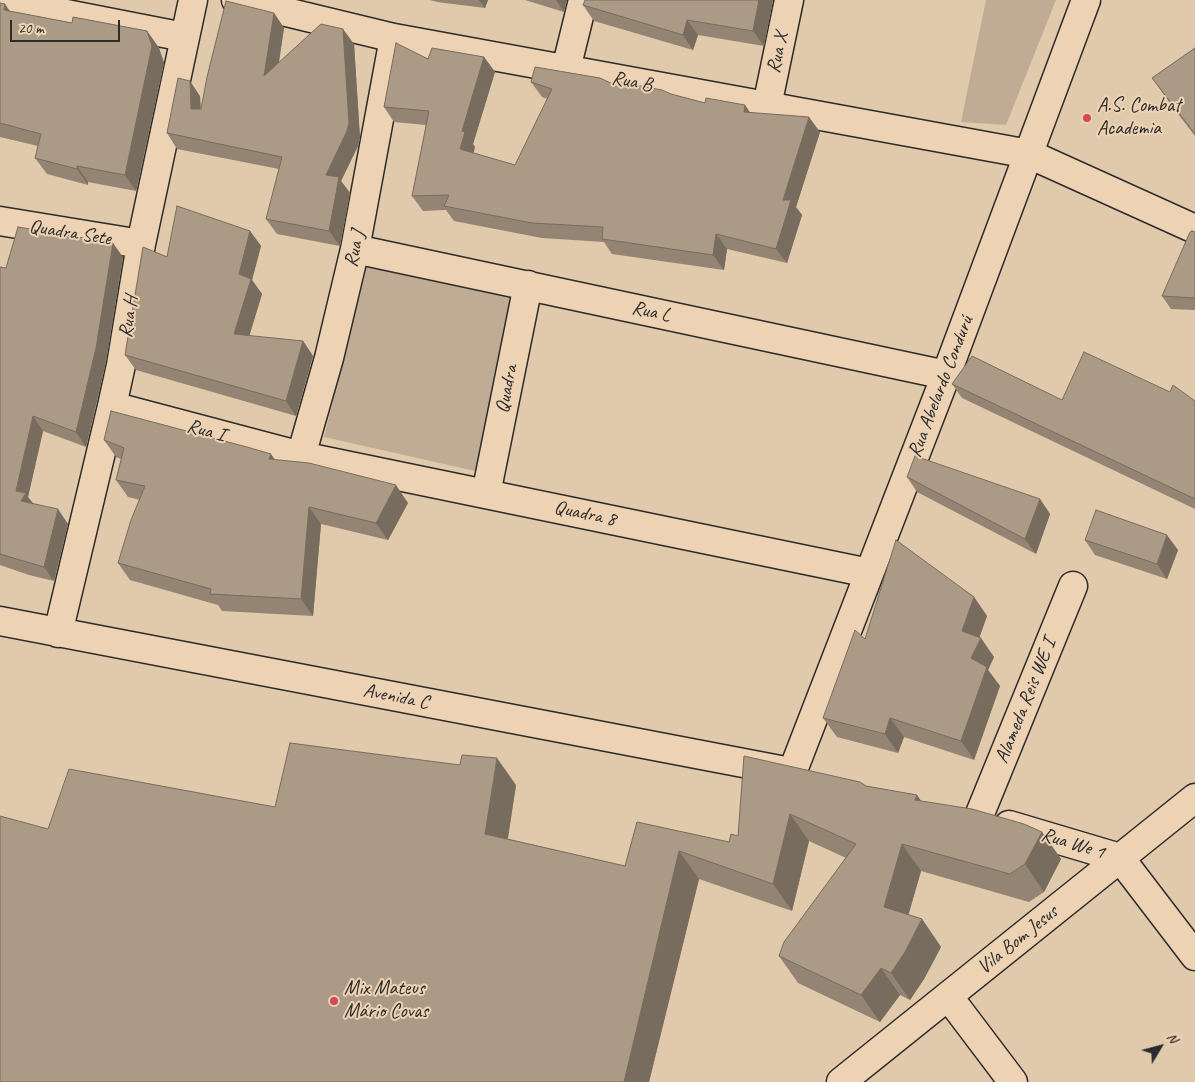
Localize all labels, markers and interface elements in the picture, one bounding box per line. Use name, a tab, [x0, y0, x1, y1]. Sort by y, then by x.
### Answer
scale bar	[12, 10, 122, 42]
text: 20 m	[18, 19, 44, 38]
street label: Rua X	[762, 31, 794, 75]
street label: Rua B	[610, 66, 654, 98]
place label: A.S. Combat Academia	[1097, 94, 1181, 141]
marker: A.S. Combat Academia	[1081, 112, 1093, 124]
street label: Quadra Sete	[27, 215, 113, 251]
street label: Rua J	[339, 229, 371, 269]
street label: Rua H	[114, 295, 144, 339]
street label: Rua L	[629, 296, 673, 328]
street label: Rua Abelardo Condurú	[903, 313, 979, 461]
street label: Quadra	[491, 363, 523, 415]
street label: Rua I	[184, 414, 228, 448]
street label: Quadra 8	[552, 496, 618, 532]
street label: Alameda Reis WE I	[990, 635, 1062, 767]
street label: Avenida C	[361, 679, 431, 715]
street label: Rua We 1	[1038, 823, 1108, 865]
street label: Vila Bom Jesus	[973, 900, 1063, 980]
place label: Mix Mateus Mário Covas	[344, 977, 428, 1024]
marker: Mix Mateus Mário Covas	[328, 995, 340, 1007]
north arrow	[1135, 1022, 1185, 1072]
text: N	[1163, 1029, 1182, 1046]

